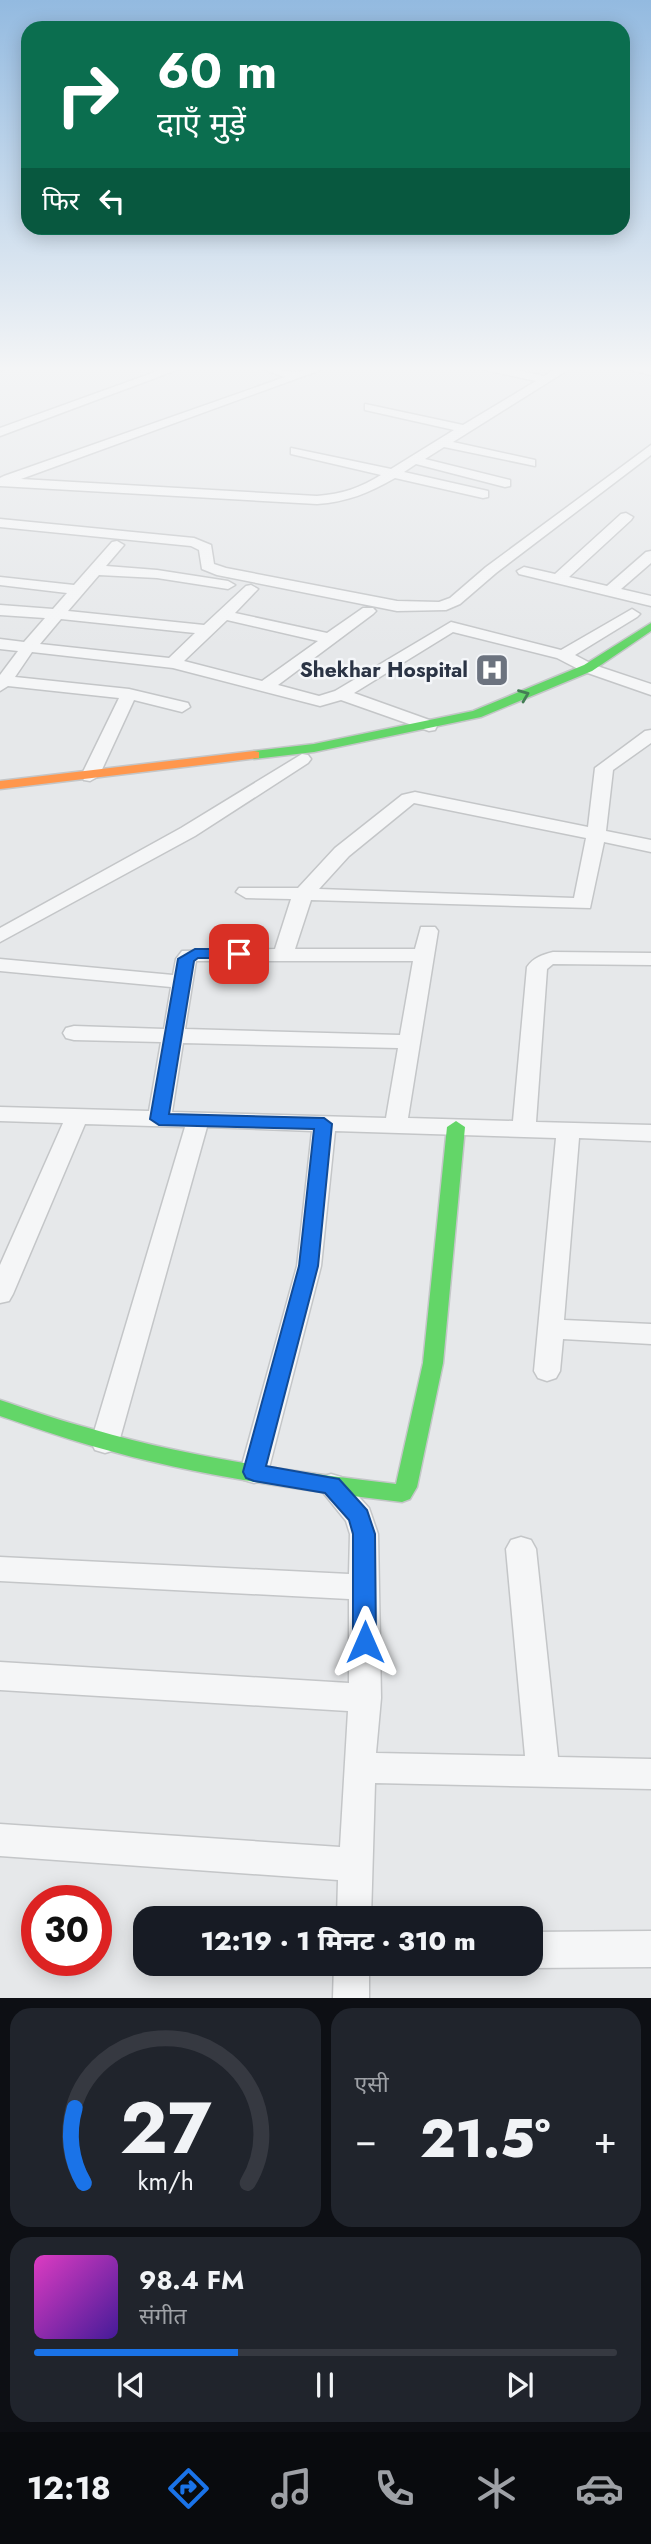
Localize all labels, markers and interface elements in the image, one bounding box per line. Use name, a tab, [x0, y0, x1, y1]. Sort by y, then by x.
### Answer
text: 60 m	[157, 36, 277, 106]
icon: right	[42, 49, 133, 140]
text: दाएँ मुड़ें	[157, 101, 246, 147]
text: फिर	[42, 182, 79, 220]
icon: left	[93, 182, 131, 220]
hospital icon: Shekhar Hospital	[473, 651, 511, 689]
place label: Shekhar Hospital	[300, 655, 468, 685]
one-way arrow	[517, 689, 529, 703]
pin	[209, 924, 269, 984]
icon: arrive	[220, 935, 258, 973]
position arrow	[328, 1605, 402, 1679]
speed limit sign: 30	[21, 1885, 112, 1976]
text: 12:19 · 1 मिनट · 310 m	[200, 1922, 476, 1960]
text: एसी	[355, 2067, 389, 2101]
text: 27	[119, 2076, 211, 2181]
text: 21.5°	[420, 2101, 551, 2177]
text: −	[355, 2112, 377, 2167]
text: +	[594, 2112, 617, 2167]
text: km/h	[137, 2163, 194, 2199]
text: 98.4 FM	[139, 2261, 244, 2299]
text: संगीत	[139, 2299, 187, 2333]
icon: previous	[112, 2366, 150, 2404]
icon: pause	[306, 2366, 344, 2404]
icon: next	[501, 2366, 539, 2404]
icon: directions	[164, 2464, 213, 2513]
icon: music	[267, 2464, 316, 2513]
icon: phone	[370, 2464, 419, 2513]
icon: climate	[472, 2464, 521, 2513]
icon: car	[575, 2464, 624, 2513]
text: 12:18	[27, 2465, 111, 2511]

